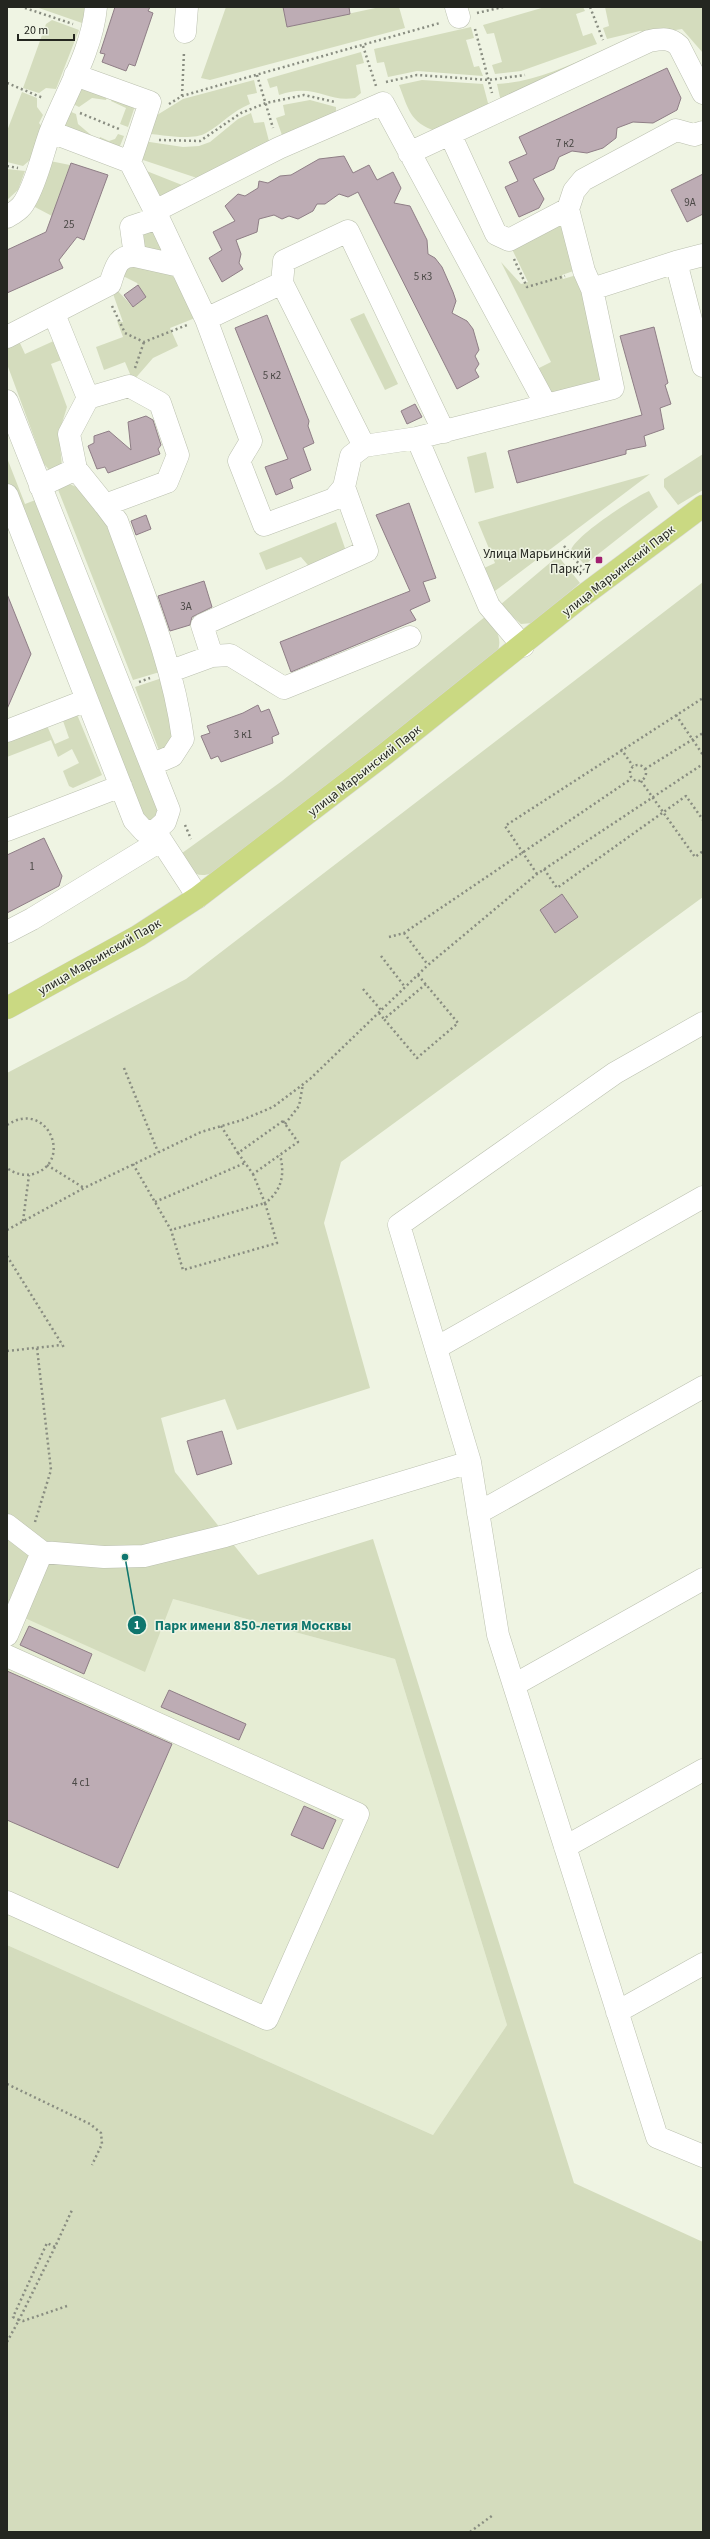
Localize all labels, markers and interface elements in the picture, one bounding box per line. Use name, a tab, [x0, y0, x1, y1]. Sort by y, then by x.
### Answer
scale bar	[18, 16, 74, 42]
text: 20 m	[24, 22, 48, 39]
house number: 7 к2	[556, 136, 574, 151]
house number: 9А	[684, 195, 696, 210]
house number: 25	[64, 217, 74, 232]
house number: 5 к3	[414, 269, 432, 284]
house number: 5 к2	[263, 368, 281, 383]
street label: улица Марьинский Парк	[558, 521, 679, 621]
place label: Улица Марьинский Парк, 7	[483, 545, 591, 578]
marker: Улица Марьинский Парк, 7	[594, 555, 604, 565]
house number: 3А	[180, 599, 192, 614]
street label: улица Марьинский Парк	[304, 721, 425, 821]
house number: 3 к1	[234, 727, 252, 742]
house number: 1	[29, 859, 35, 874]
street label: улица Марьинский Парк	[35, 914, 165, 999]
callout: Парк имени 850-летия Москвы	[127, 1612, 359, 1638]
text: Парк имени 850-летия Москвы	[155, 1616, 351, 1636]
text: 1	[134, 1617, 140, 1634]
house number: 4 с1	[72, 1775, 90, 1790]

